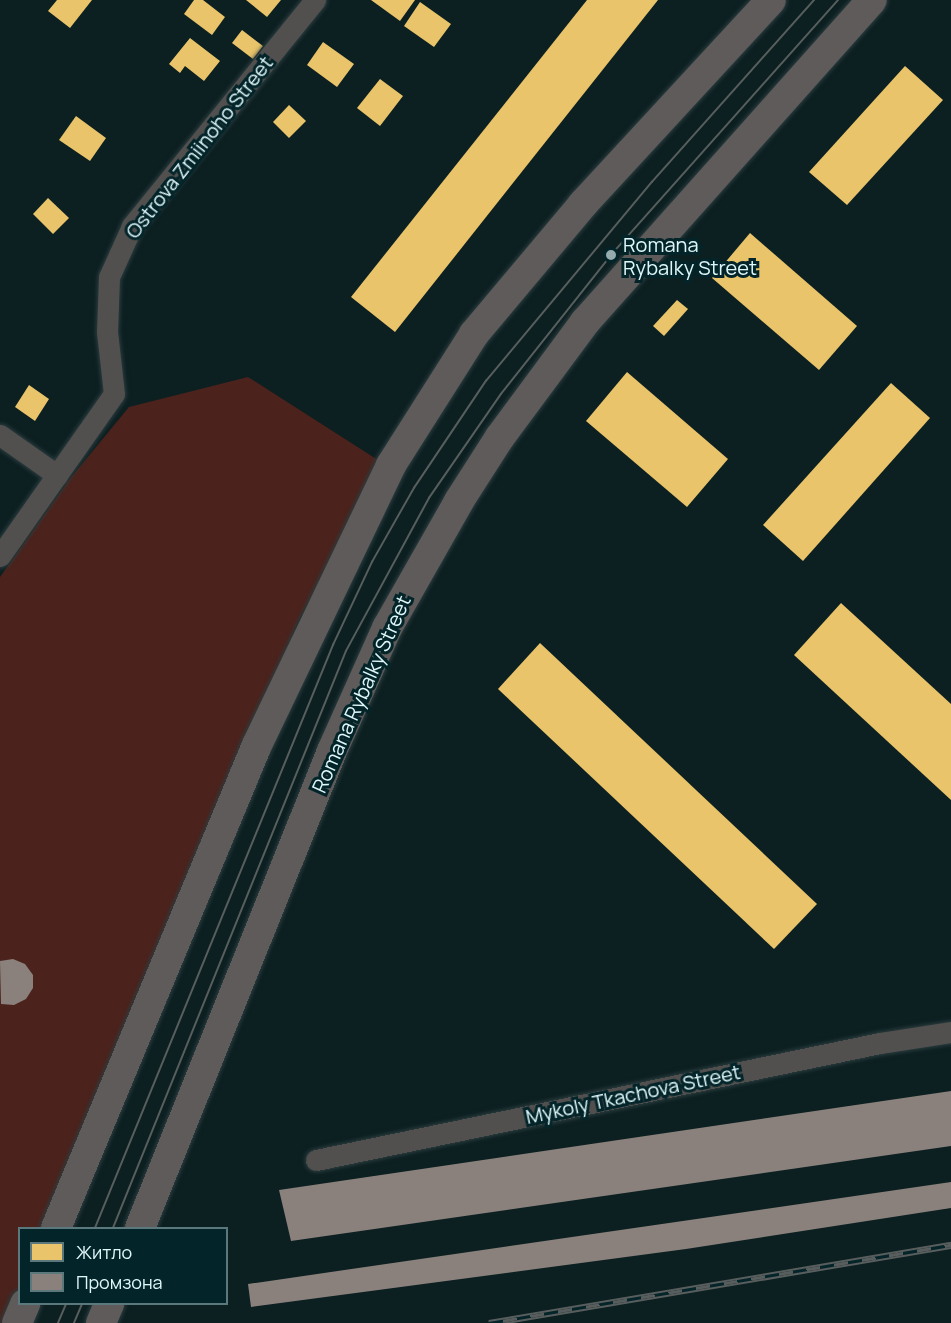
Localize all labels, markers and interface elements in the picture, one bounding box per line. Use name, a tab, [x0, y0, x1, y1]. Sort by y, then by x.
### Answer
street label: Ostrova Zmiinoho Street	[120, 51, 278, 243]
place label: Romana Rybalky Street	[623, 232, 757, 279]
marker: Romana Rybalky Street	[604, 248, 618, 262]
street label: Romana Rybalky Street	[307, 592, 415, 796]
street label: Mykoly Tkachova Street	[523, 1060, 743, 1128]
legend	[18, 1227, 228, 1305]
text: Житло	[76, 1240, 132, 1264]
text: Промзона	[76, 1270, 163, 1294]

